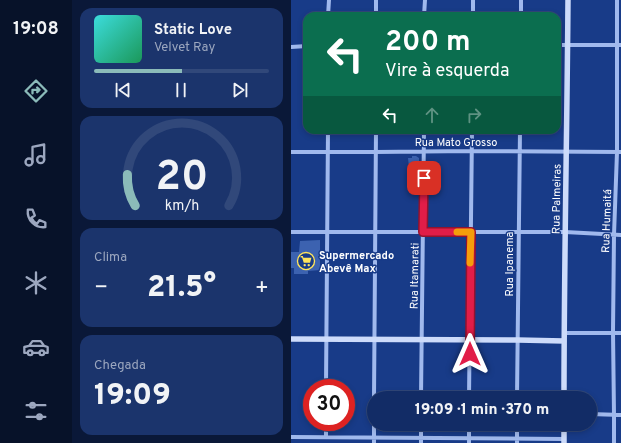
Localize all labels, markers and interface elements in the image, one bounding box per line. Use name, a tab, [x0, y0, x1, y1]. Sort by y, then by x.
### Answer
text: 19:08	[13, 18, 59, 41]
text: Static Love	[154, 21, 232, 40]
text: 200 m	[385, 25, 471, 61]
icon: left	[319, 28, 371, 80]
text: Velvet Ray	[154, 40, 215, 56]
text: Vire à esquerda	[385, 60, 509, 83]
icon: directions	[22, 77, 50, 105]
icon: previous	[112, 79, 134, 101]
icon: pause	[170, 79, 192, 101]
icon: next	[229, 79, 251, 101]
icon: left	[379, 104, 401, 126]
icon: ahead	[421, 104, 443, 126]
icon: right	[463, 104, 485, 126]
street label: Rua Mato Grosso	[415, 136, 497, 150]
icon: music	[22, 141, 50, 169]
text: 20	[155, 151, 208, 204]
pin	[407, 161, 441, 195]
street label: Rua Palmeiras	[549, 164, 565, 234]
icon: arrive	[413, 167, 435, 189]
street label: Rua Humaitá	[599, 189, 615, 253]
text: km/h	[164, 196, 199, 214]
icon: phone	[22, 205, 50, 233]
street label: Rua Ipanema	[503, 231, 517, 296]
street label: Rua Itamarati	[407, 243, 423, 309]
place label: Supermercado Abevê Max	[319, 249, 394, 276]
text: Clima	[94, 250, 127, 266]
supermarket icon: Supermercado Abevê Max	[296, 251, 316, 271]
icon: climate	[22, 269, 50, 297]
text: 21.5°	[147, 270, 216, 307]
text: −	[94, 275, 108, 302]
text: +	[255, 275, 269, 302]
icon: car	[22, 333, 50, 361]
position arrow	[449, 333, 491, 375]
text: Chegada	[94, 358, 146, 374]
text: 19:09	[94, 378, 171, 415]
speed limit sign: 30	[303, 379, 355, 431]
icon: filters	[22, 397, 50, 425]
text: 19:09 · 1 min · 370 m	[415, 401, 549, 420]

